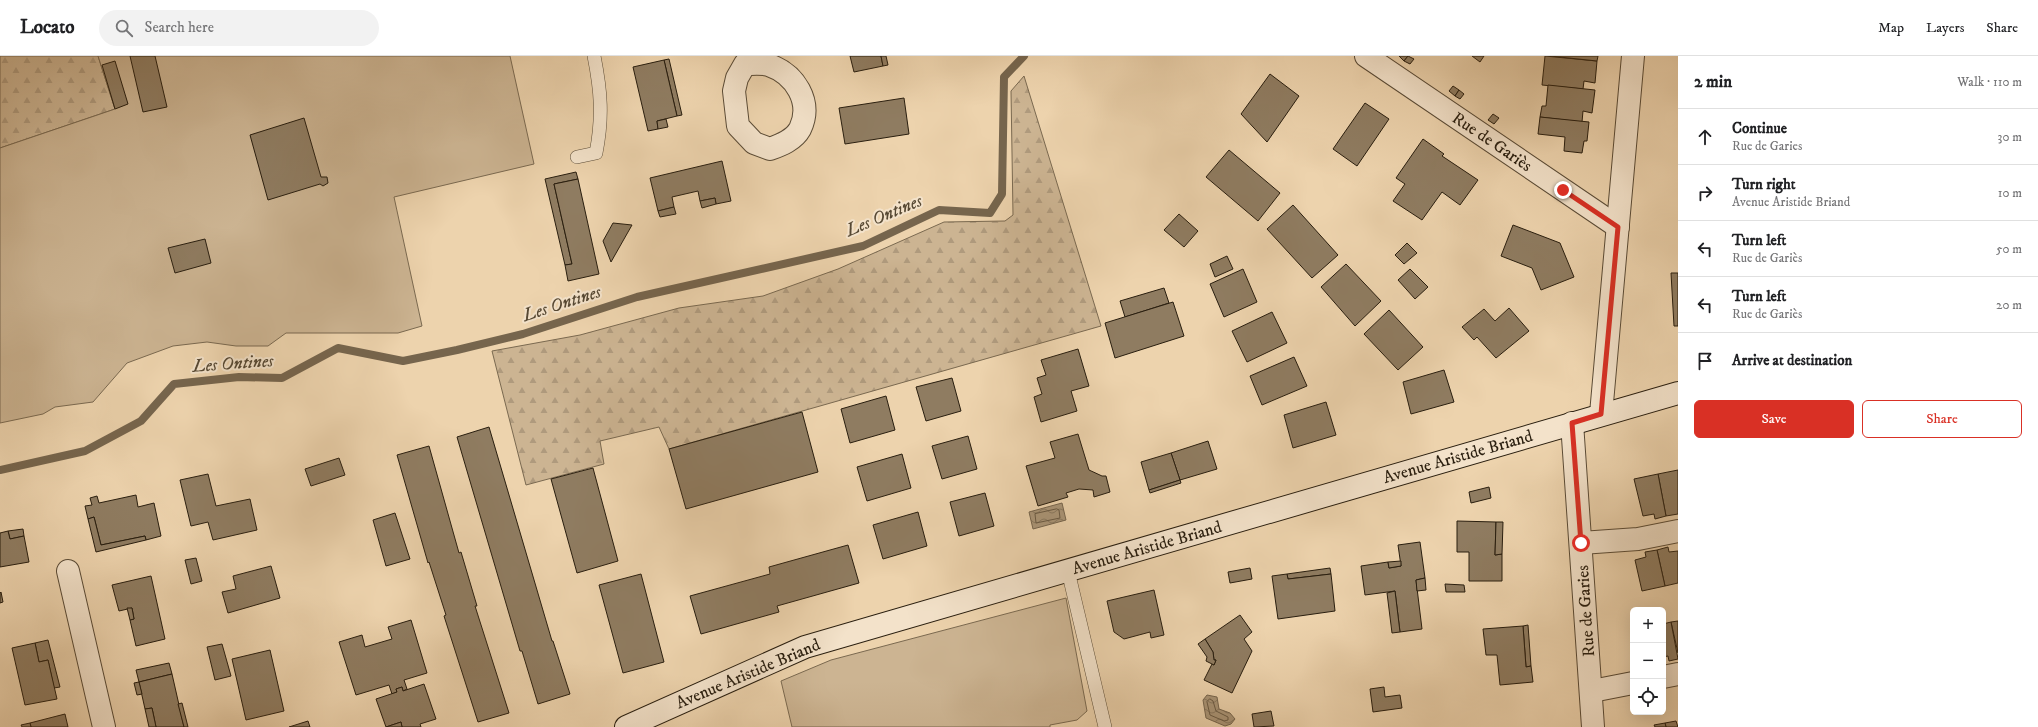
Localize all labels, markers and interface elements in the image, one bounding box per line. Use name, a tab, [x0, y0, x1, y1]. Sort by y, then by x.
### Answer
search box	[99, 10, 379, 46]
text: Locato	[20, 16, 75, 39]
icon: search	[113, 17, 135, 39]
text: Search here	[145, 18, 214, 37]
text: Map	[1878, 19, 1904, 37]
text: Layers	[1926, 19, 1964, 37]
text: Share	[1986, 19, 2018, 37]
text: 2 min	[1694, 71, 1732, 93]
text: Walk · 110 m	[1957, 74, 2022, 90]
street label: Rue de Gariès	[1448, 107, 1537, 177]
text: Continue	[1732, 119, 1787, 138]
icon: ahead	[1694, 126, 1716, 148]
text: 30 m	[1998, 129, 2022, 145]
text: Rue de Garies	[1732, 138, 1802, 154]
text: Turn right	[1732, 175, 1795, 194]
route end	[1554, 181, 1572, 199]
icon: right	[1694, 182, 1716, 204]
text: 10 m	[1998, 185, 2022, 201]
water label: Les Ontines	[842, 190, 926, 242]
text: Avenue Aristide Briand	[1732, 194, 1850, 210]
text: Turn left	[1732, 231, 1786, 250]
icon: left	[1694, 238, 1716, 260]
text: 50 m	[1996, 241, 2022, 257]
text: Rue de Gariès	[1732, 250, 1802, 266]
water label: Les Ontines	[519, 281, 604, 327]
text: Turn left	[1732, 287, 1786, 306]
icon: left	[1694, 294, 1716, 316]
text: 20 m	[1996, 297, 2022, 313]
text: Rue de Gariès	[1732, 306, 1802, 322]
water label: Les Ontines	[191, 350, 275, 378]
icon: arrive	[1694, 350, 1716, 372]
text: Arrive at destination	[1732, 351, 1852, 370]
button: Save	[1694, 400, 1854, 438]
button: Share	[1862, 400, 2022, 438]
street label: Avenue Aristide Briand	[1381, 425, 1536, 489]
street label: Avenue Aristide Briand	[1070, 516, 1225, 580]
route start	[1572, 534, 1590, 552]
street label: Rue de Garies	[1572, 564, 1600, 658]
map controls	[1630, 607, 1666, 715]
button: +	[1630, 607, 1666, 643]
street label: Avenue Aristide Briand	[672, 633, 824, 714]
button: −	[1630, 643, 1666, 679]
button: locate	[1630, 679, 1666, 715]

